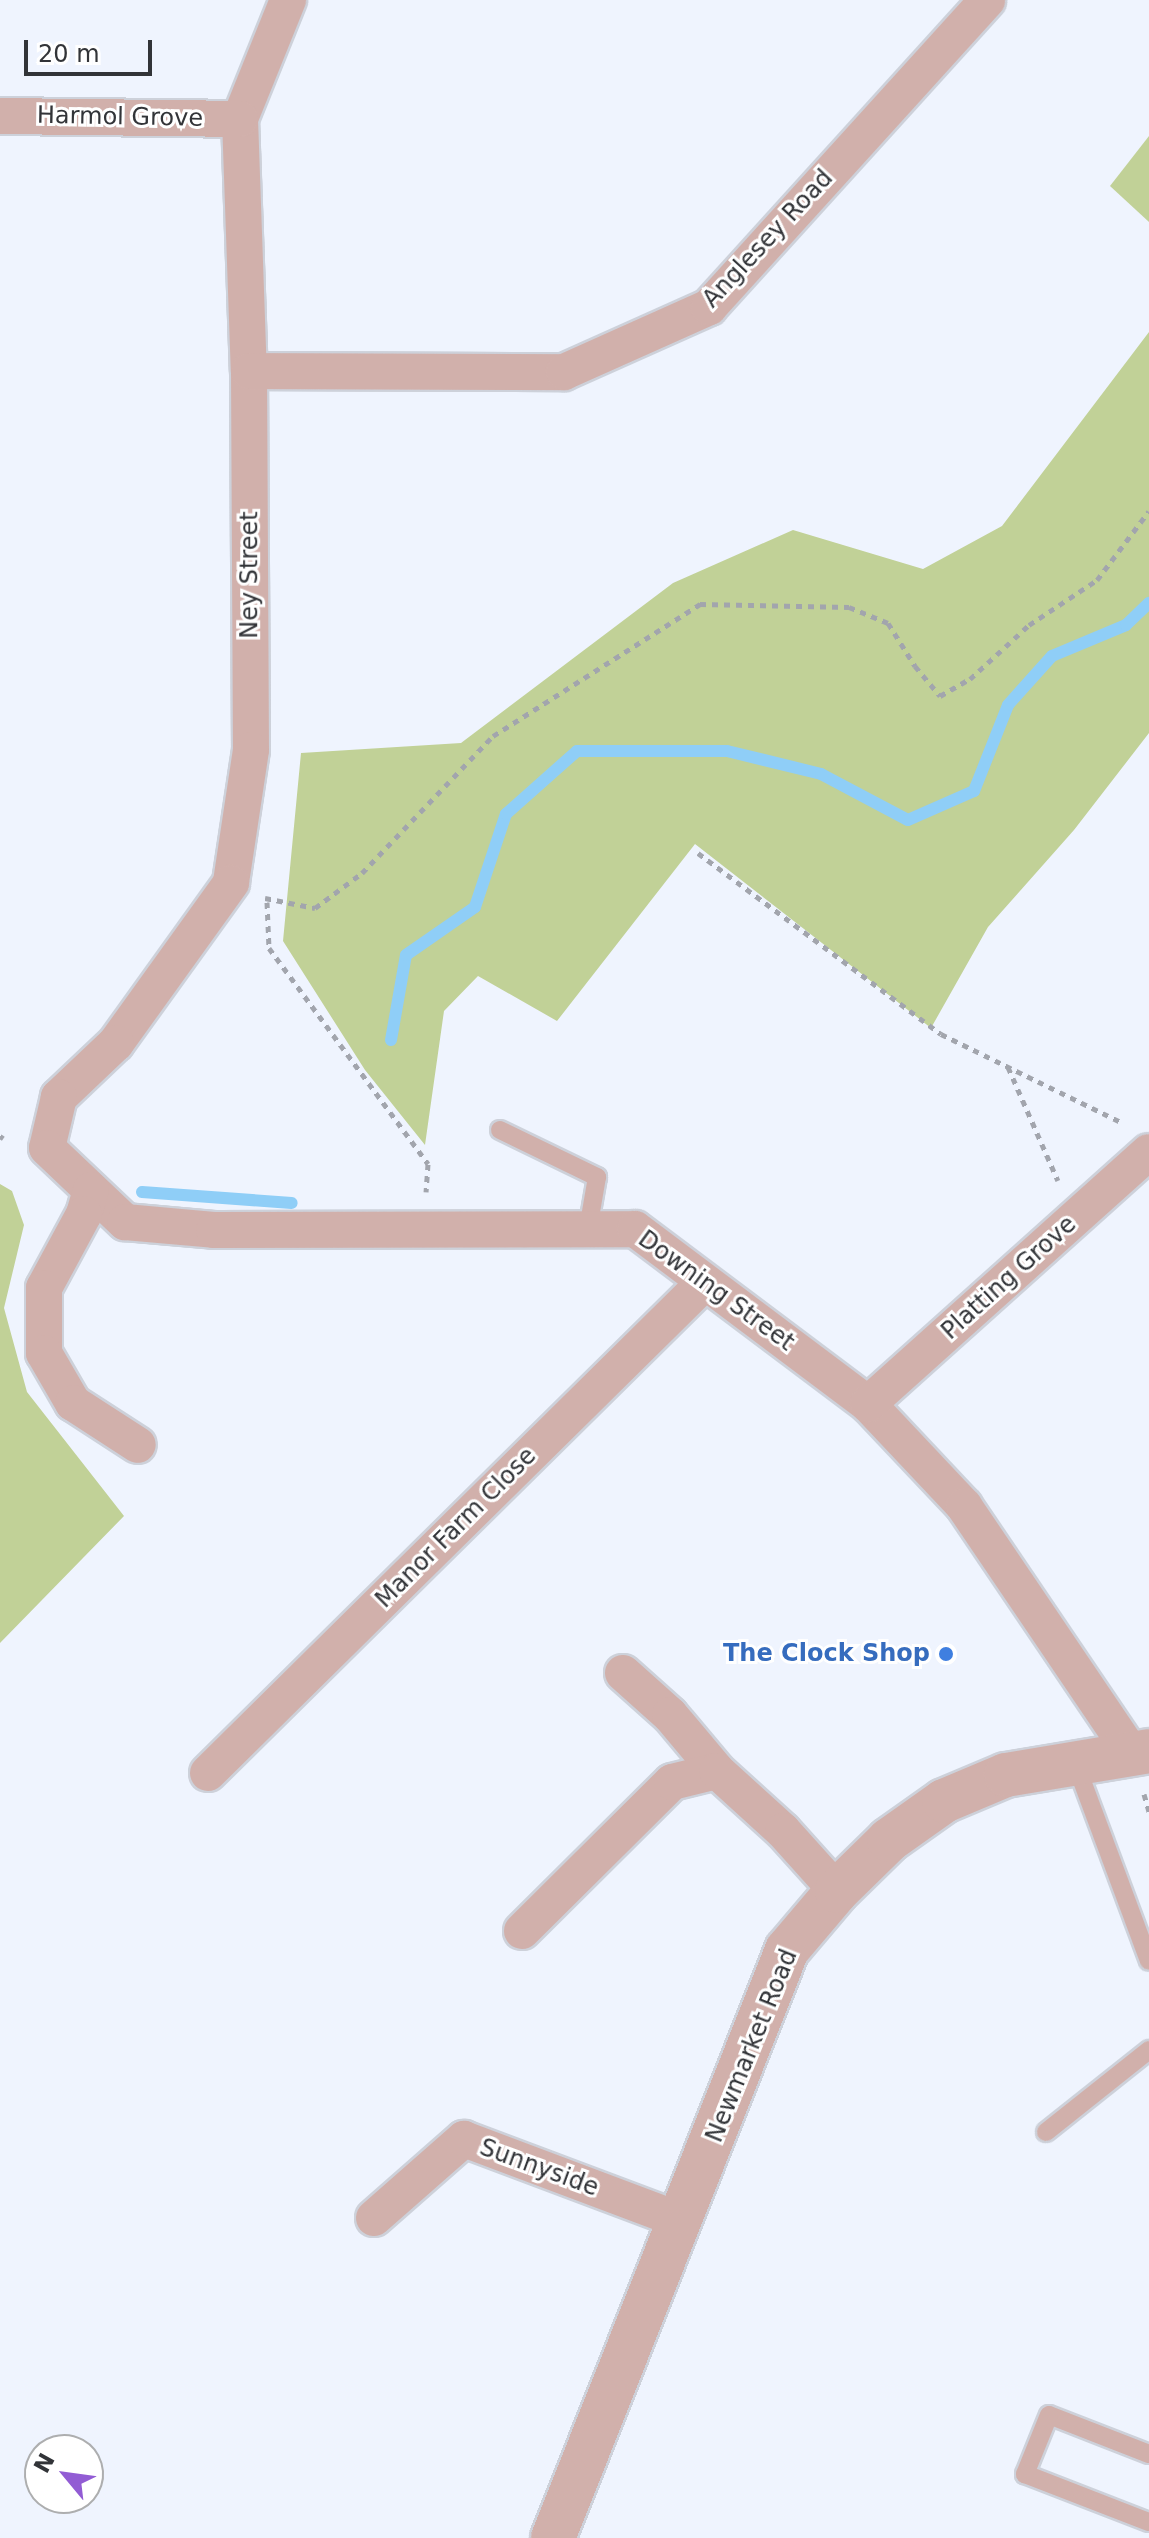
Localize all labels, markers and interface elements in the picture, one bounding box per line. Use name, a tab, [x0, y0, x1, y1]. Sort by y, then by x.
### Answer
scale bar	[28, 24, 156, 74]
text: 20 m	[38, 40, 100, 68]
street label: Harmol Grove	[37, 101, 203, 133]
street label: Anglesey Road	[697, 164, 839, 314]
street label: Ney Street	[236, 511, 264, 639]
street label: Platting Grove	[936, 1210, 1082, 1346]
street label: Downing Street	[632, 1225, 800, 1357]
street label: Manor Farm Close	[370, 1442, 542, 1614]
place label: The Clock Shop	[723, 1640, 930, 1668]
marker: The Clock Shop	[937, 1645, 955, 1663]
street label: Newmarket Road	[700, 1945, 804, 2147]
street label: Sunnyside	[476, 2133, 602, 2203]
north arrow	[24, 2434, 104, 2514]
text: N	[29, 2449, 60, 2477]

